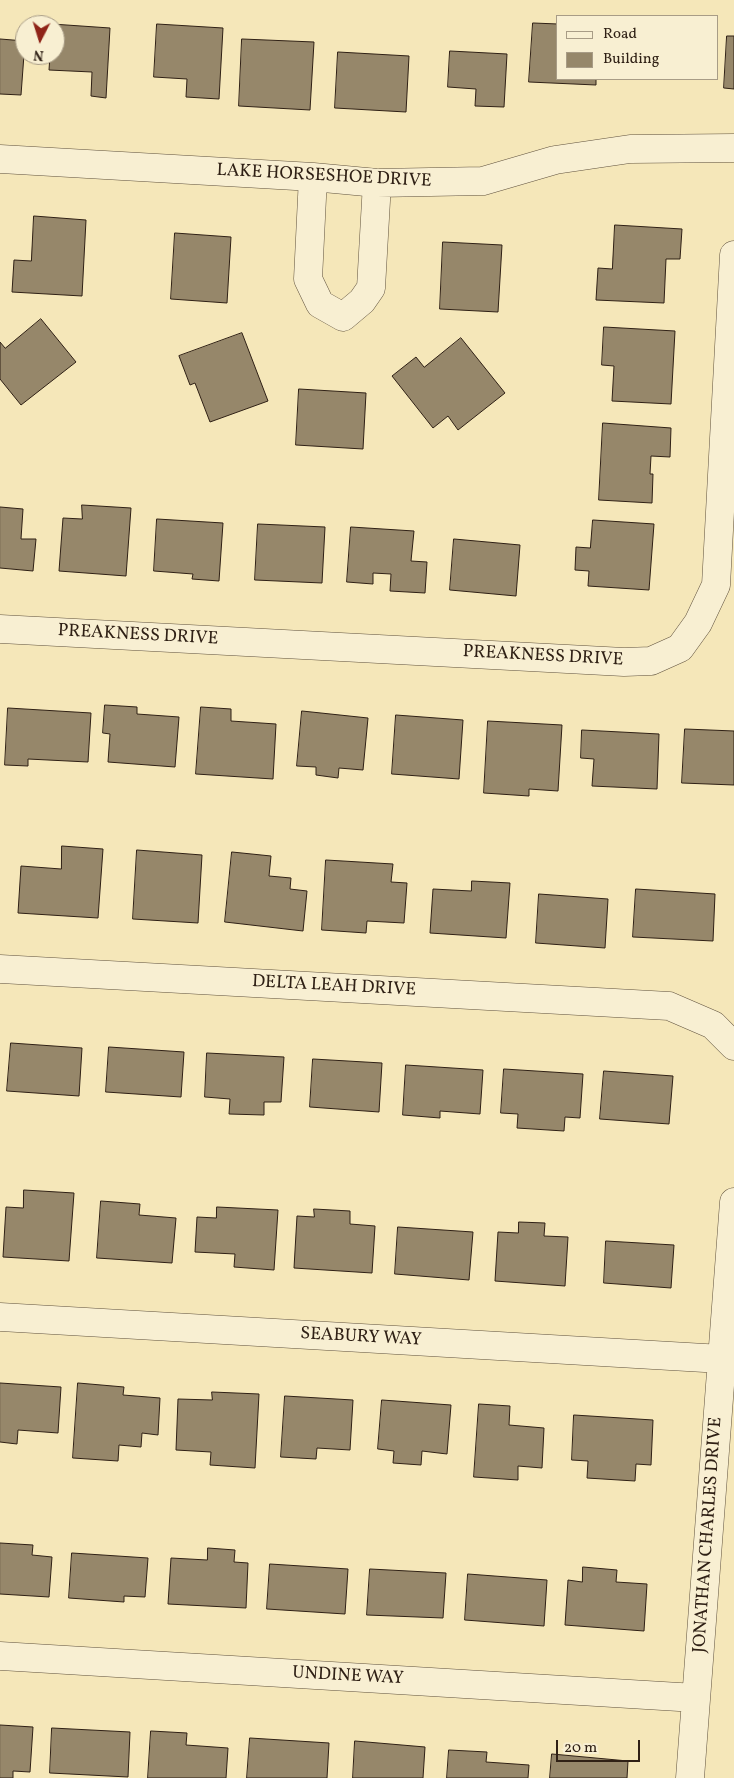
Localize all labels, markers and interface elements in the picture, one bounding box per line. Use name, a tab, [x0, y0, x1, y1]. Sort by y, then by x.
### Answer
north arrow	[15, 15, 65, 65]
legend	[556, 15, 719, 80]
text: Road	[603, 24, 637, 45]
text: N	[33, 45, 45, 64]
text: Building	[603, 49, 659, 70]
street label: LAKE HORSESHOE DRIVE	[216, 161, 432, 193]
street label: PREAKNESS DRIVE	[57, 621, 219, 651]
street label: PREAKNESS DRIVE	[462, 642, 624, 672]
street label: DELTA LEAH DRIVE	[251, 972, 417, 1002]
street label: SEABURY WAY	[300, 1324, 422, 1352]
street label: JONATHAN CHARLES DRIVE	[690, 1416, 728, 1654]
street label: UNDINE WAY	[292, 1663, 404, 1691]
scale bar	[559, 1730, 643, 1762]
text: 20 m	[564, 1738, 597, 1759]

